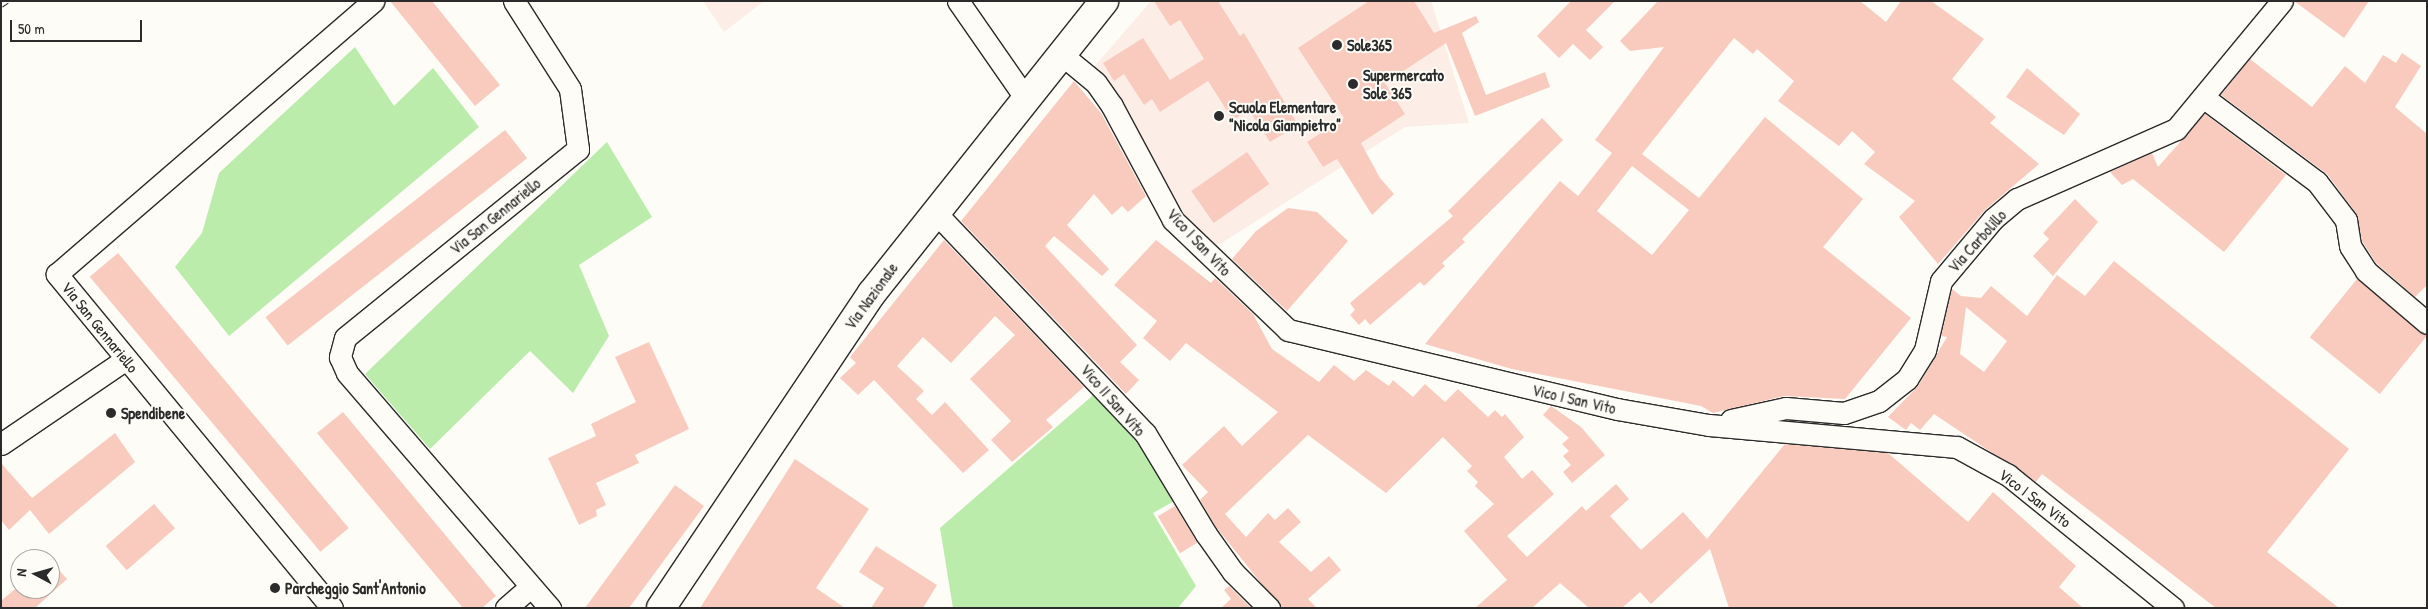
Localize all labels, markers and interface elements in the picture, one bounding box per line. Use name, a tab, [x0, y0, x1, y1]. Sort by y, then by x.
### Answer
scale bar	[12, 10, 145, 42]
text: 50 m	[18, 18, 45, 39]
place label: Sole365	[1347, 35, 1392, 55]
marker: Sole365	[1331, 39, 1343, 51]
place label: Supermercato Sole 365	[1363, 65, 1444, 103]
marker: Supermercato Sole 365	[1347, 78, 1359, 90]
place label: Scuola Elementare "Nicola Giampietro"	[1229, 97, 1341, 135]
marker: Scuola Elementare "Nicola Giampietro"	[1213, 110, 1225, 122]
street label: Via San Gennariello	[446, 174, 544, 258]
street label: Vico I San Vito	[1163, 204, 1235, 280]
street label: Via Carbolillo	[1944, 206, 2010, 276]
street label: Via Nazionale	[840, 259, 902, 333]
street label: Via San Gennariello	[58, 278, 142, 376]
street label: Vico II San Vito	[1077, 360, 1149, 440]
street label: Vico I San Vito	[1530, 380, 1618, 418]
place label: Spendibene	[121, 403, 185, 423]
marker: Spendibene	[105, 407, 117, 419]
street label: Vico I San Vito	[1995, 465, 2075, 531]
north arrow	[10, 549, 60, 599]
text: N	[11, 568, 30, 577]
place label: Parcheggio Sant'Antonio	[285, 578, 426, 598]
marker: Parcheggio Sant'Antonio	[269, 582, 281, 594]

